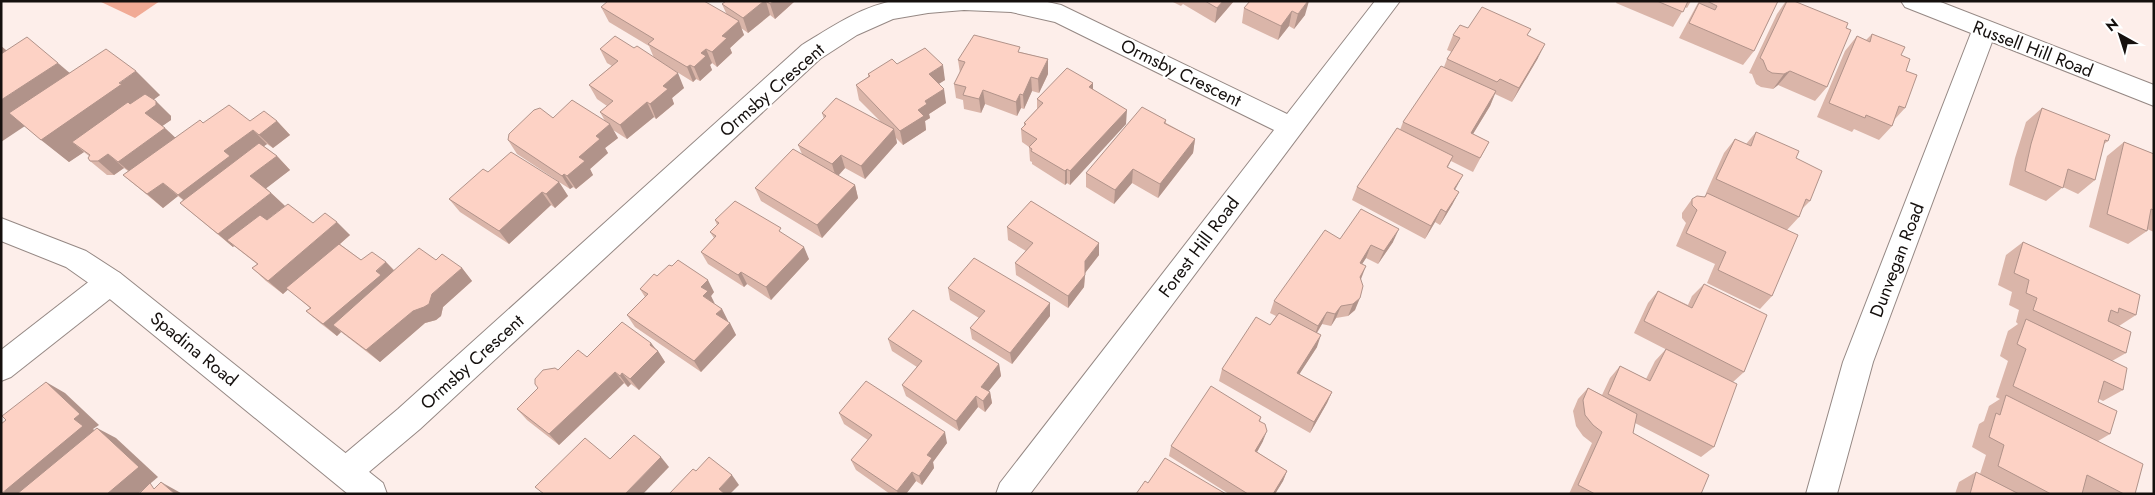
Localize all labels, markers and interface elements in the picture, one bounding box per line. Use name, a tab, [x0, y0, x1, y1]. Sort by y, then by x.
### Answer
north arrow	[2095, 10, 2145, 60]
street label: Russell Hill Road	[1969, 14, 2097, 84]
text: N	[2101, 14, 2122, 36]
street label: Ormsby Crescent	[1116, 33, 1246, 114]
street label: Ormsby Crescent	[714, 37, 831, 143]
street label: Forest Hill Road	[1152, 191, 1246, 303]
street label: Dunvegan Road	[1863, 199, 1931, 321]
street label: Spadina Road	[145, 306, 243, 392]
street label: Ormsby Crescent	[414, 308, 530, 416]

